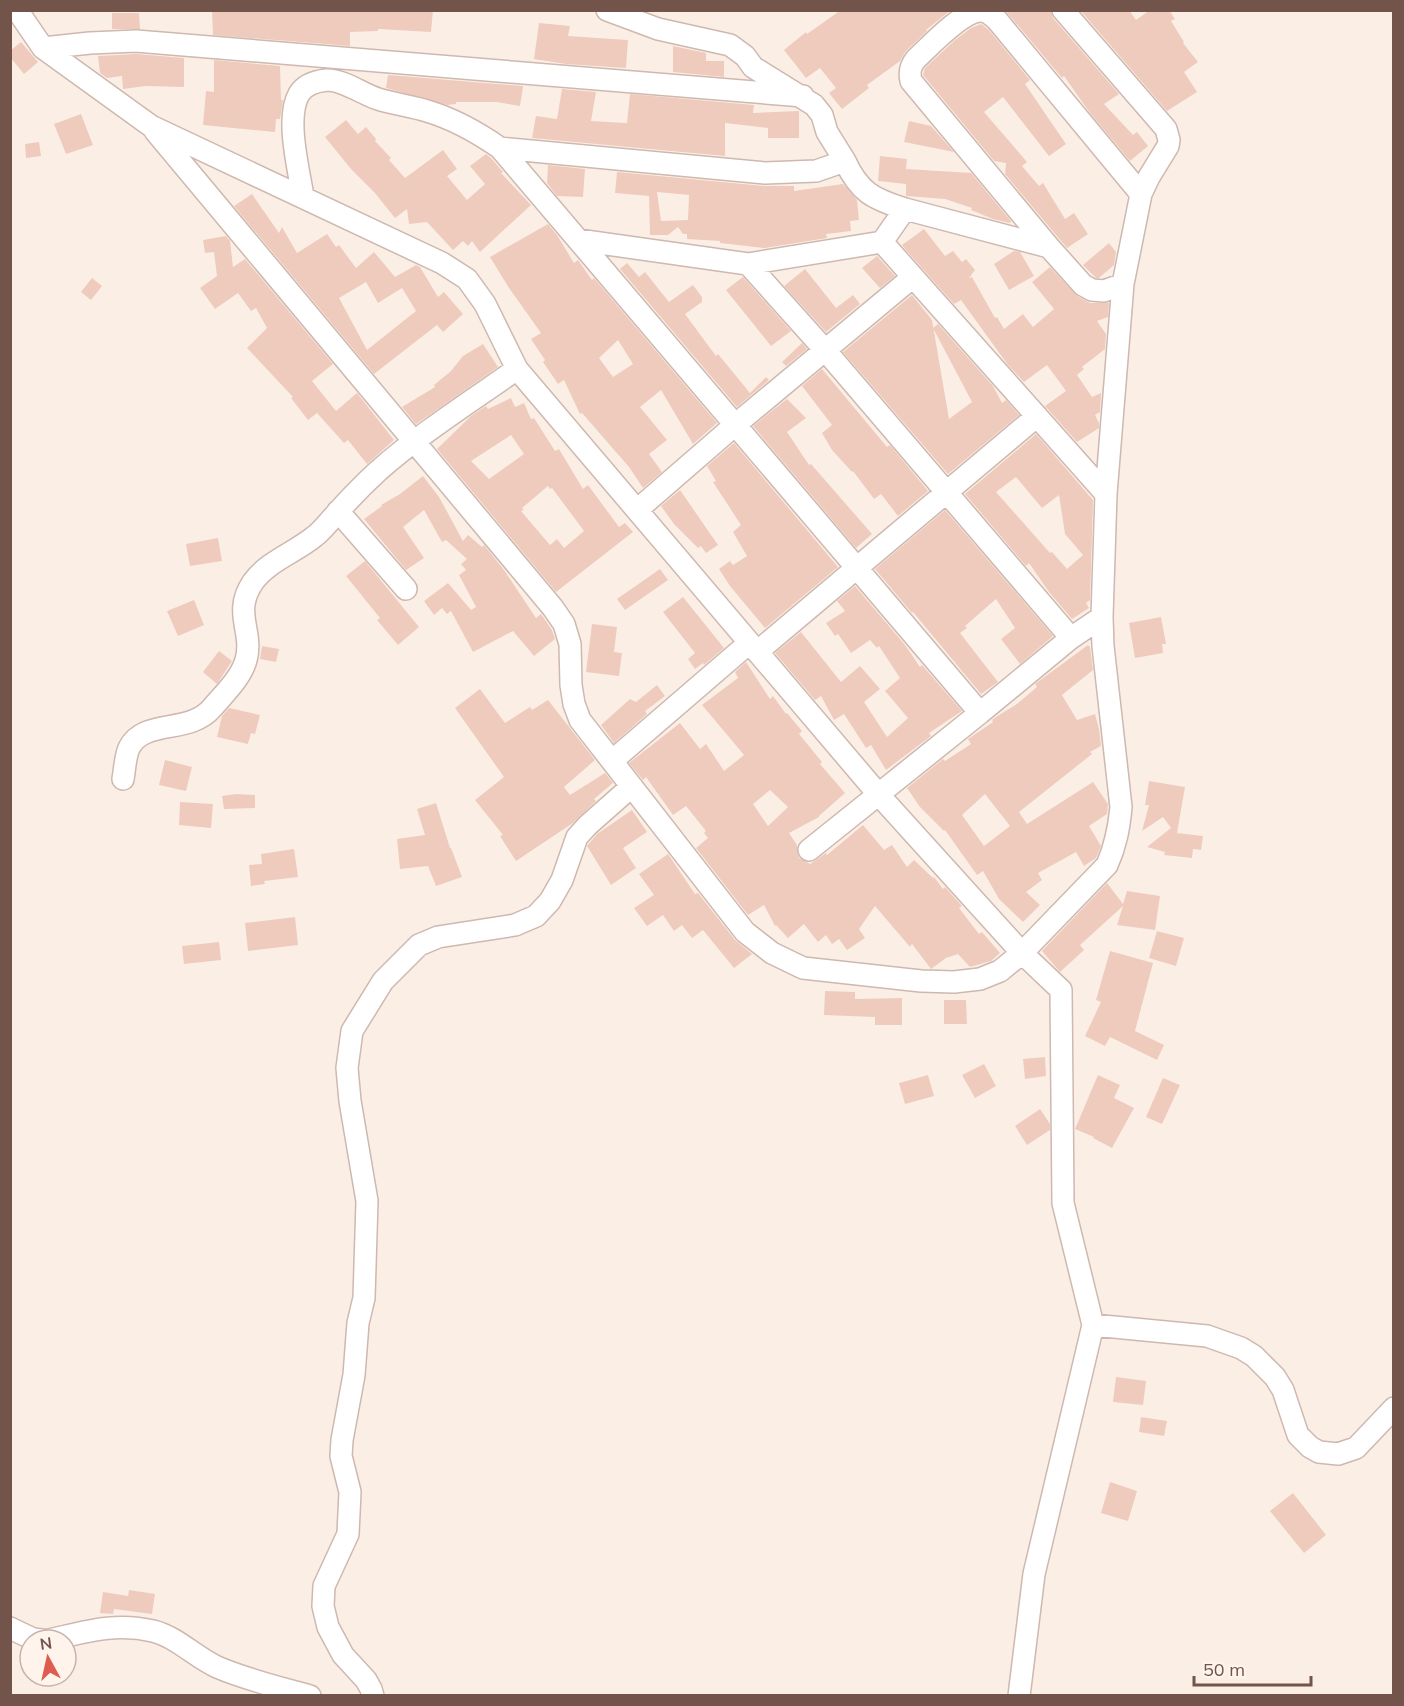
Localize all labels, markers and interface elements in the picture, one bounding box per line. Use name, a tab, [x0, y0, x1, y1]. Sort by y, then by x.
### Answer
north arrow	[18, 1628, 78, 1688]
text: N	[39, 1632, 53, 1654]
scale bar	[1194, 1649, 1311, 1687]
text: 50 m	[1203, 1658, 1245, 1681]

